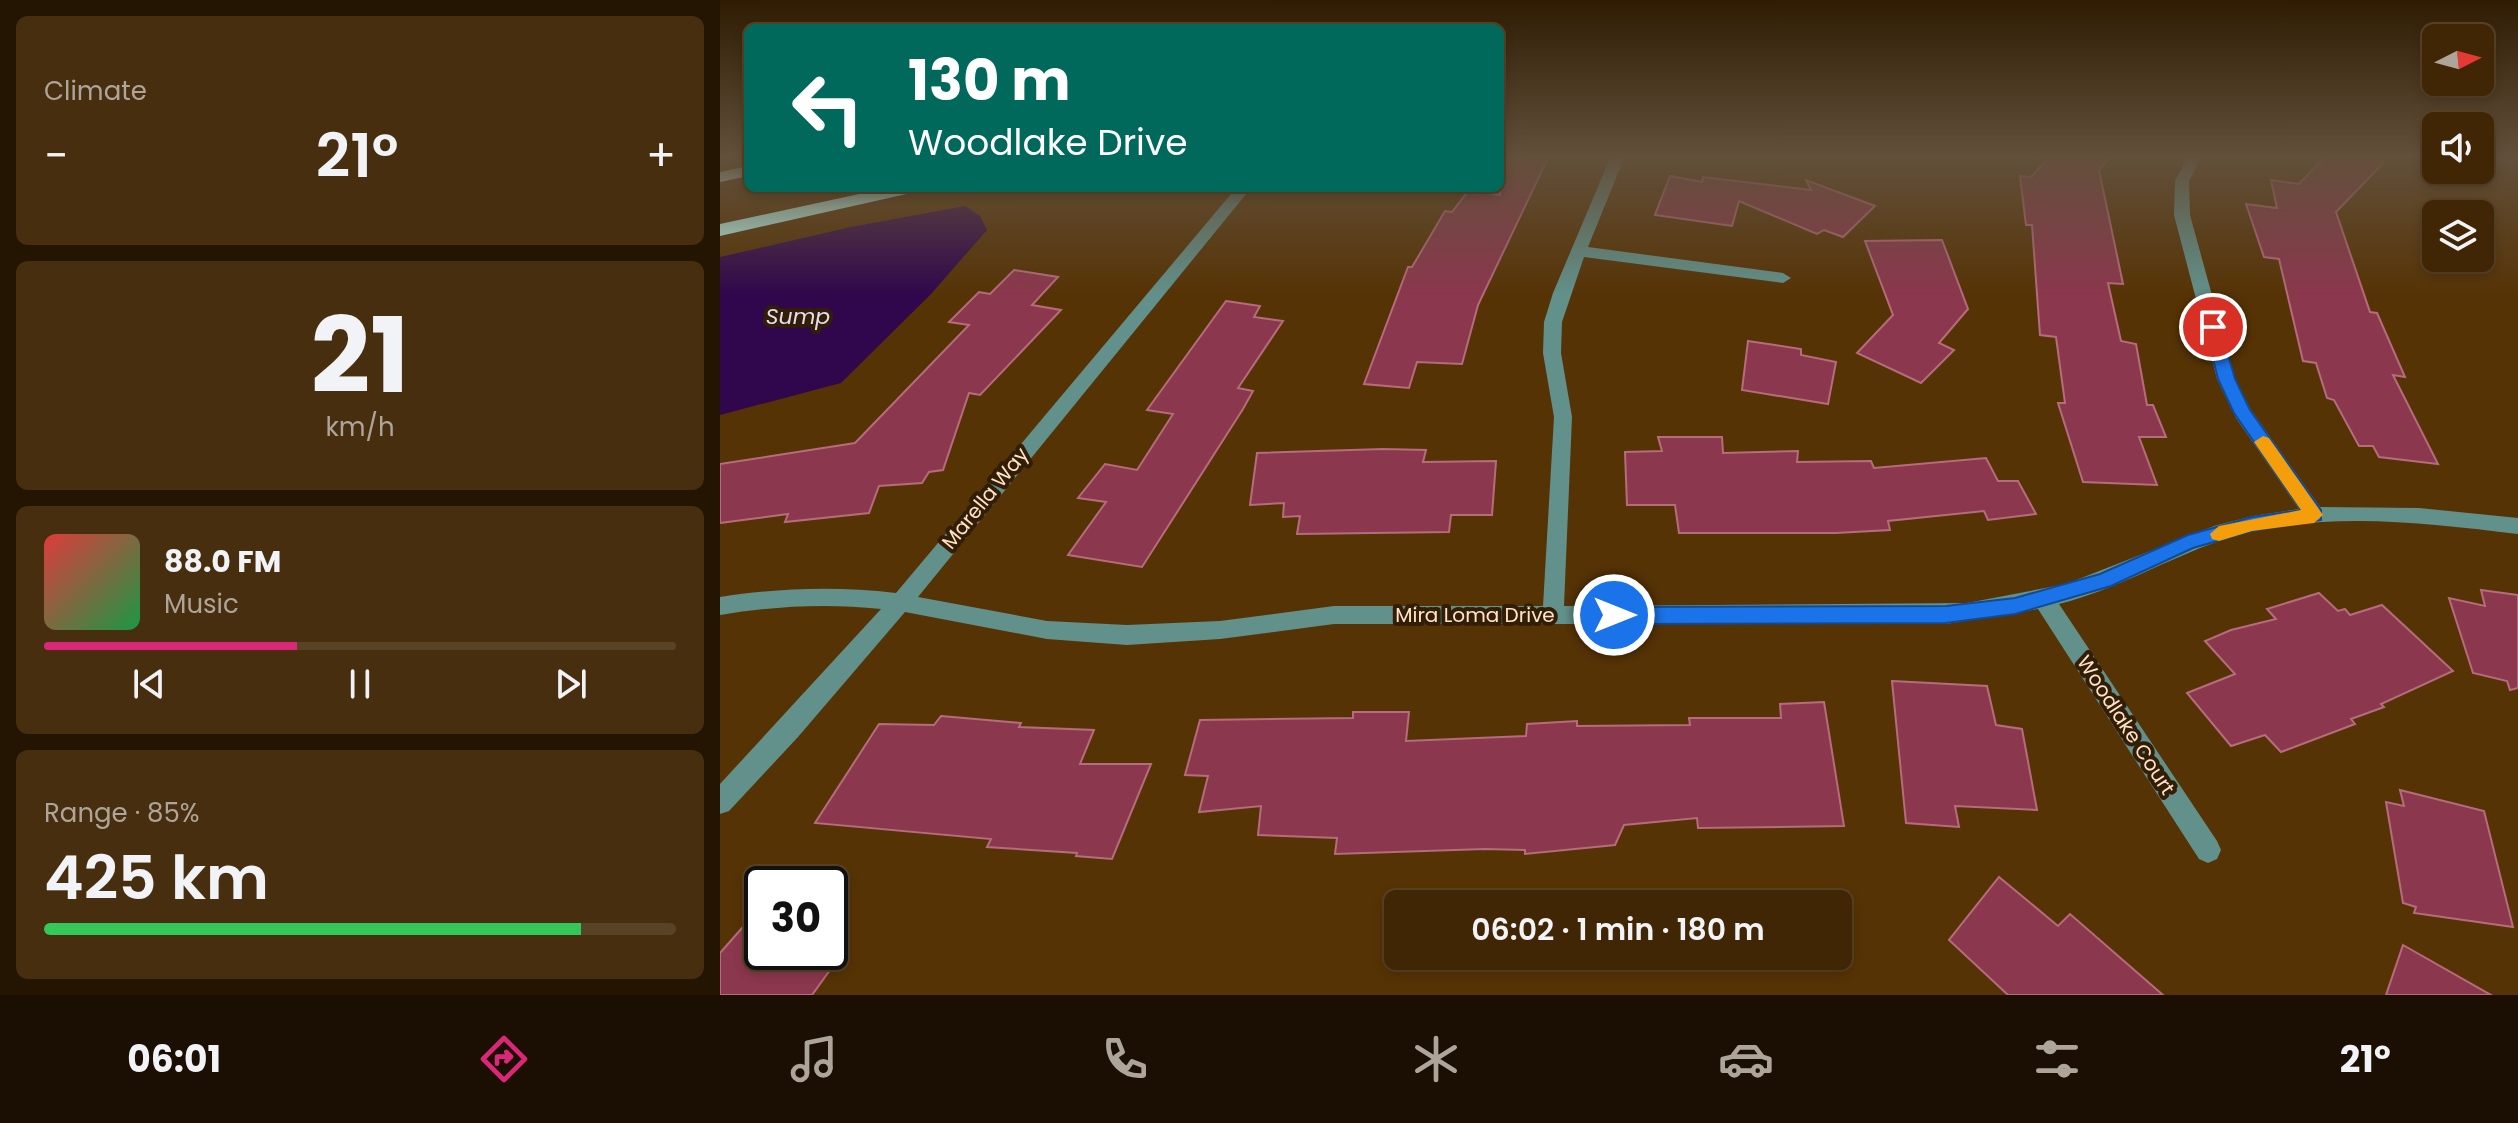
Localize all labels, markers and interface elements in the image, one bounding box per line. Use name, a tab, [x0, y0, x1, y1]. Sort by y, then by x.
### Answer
north arrow	[2422, 24, 2494, 96]
map controls	[2422, 24, 2494, 272]
text: 130 m	[908, 41, 1071, 120]
icon: left	[776, 56, 880, 160]
text: Climate	[44, 73, 147, 109]
button: sound	[2422, 112, 2494, 184]
text: 21°	[316, 114, 399, 198]
text: Woodlake Drive	[908, 117, 1187, 168]
text: −	[44, 125, 68, 186]
text: +	[646, 125, 676, 186]
button: layers	[2422, 200, 2494, 272]
text: 21	[311, 283, 409, 428]
pin	[2179, 293, 2247, 361]
water label: Sump	[766, 301, 830, 332]
icon: arrive	[2191, 305, 2235, 349]
text: km/h	[325, 409, 395, 445]
street label: Marella Way	[935, 441, 1035, 555]
text: 88.0 FM	[164, 540, 281, 583]
position arrow	[1572, 573, 1656, 657]
text: Music	[164, 586, 239, 622]
street label: Mira Loma Drive	[1395, 601, 1555, 629]
street label: Woodlake Court	[2070, 650, 2182, 800]
icon: previous	[127, 662, 171, 706]
icon: pause	[338, 662, 382, 706]
icon: next	[549, 662, 593, 706]
text: Range · 85%	[44, 795, 200, 831]
text: 425 km	[44, 836, 269, 920]
speed limit sign: 30	[744, 866, 848, 970]
text: 06:02 · 1 min · 180 m	[1471, 908, 1765, 951]
icon: directions	[476, 1031, 532, 1087]
icon: music	[786, 1031, 842, 1087]
icon: phone	[1097, 1031, 1153, 1087]
icon: climate	[1408, 1031, 1464, 1087]
icon: car	[1718, 1031, 1774, 1087]
icon: filters	[2029, 1031, 2085, 1087]
text: 06:01	[127, 1034, 221, 1085]
text: 21°	[2340, 1034, 2391, 1085]

